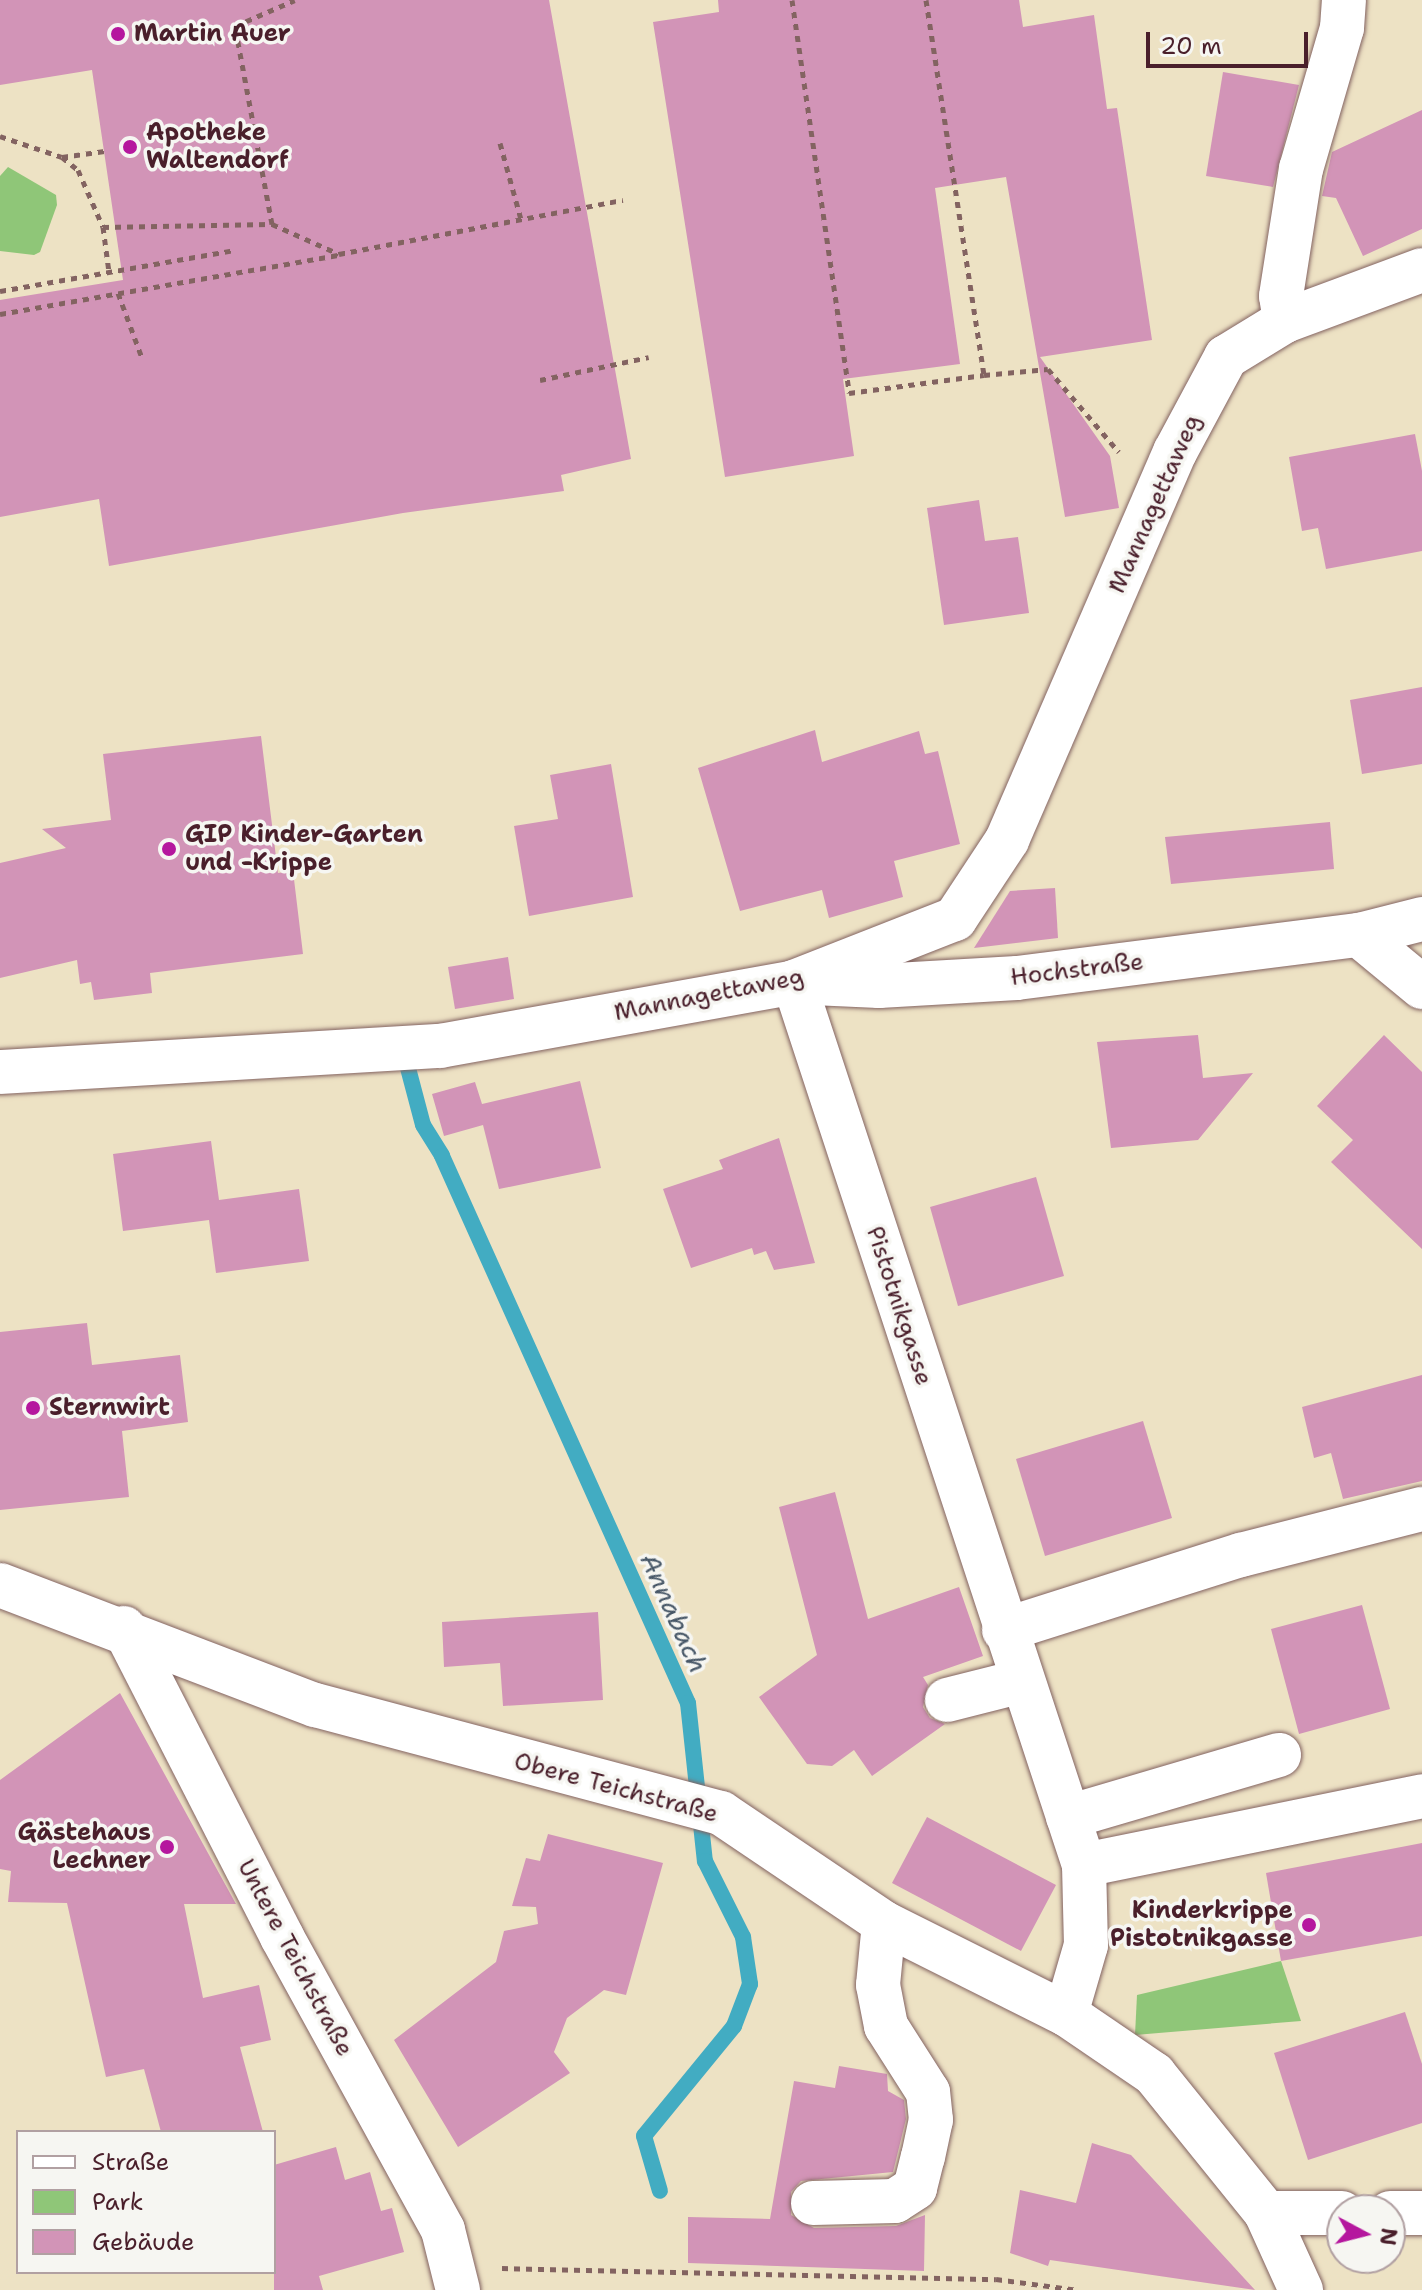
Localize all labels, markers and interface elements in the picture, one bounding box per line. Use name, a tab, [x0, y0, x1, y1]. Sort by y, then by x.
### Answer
scale bar	[1150, 16, 1312, 66]
place label: Martin Auer	[134, 20, 291, 48]
marker: Martin Auer	[109, 25, 127, 43]
text: 20 m	[1160, 30, 1222, 62]
place label: Apotheke Waltendorf	[146, 119, 289, 175]
marker: Apotheke Waltendorf	[121, 138, 139, 156]
street label: Mannagettaweg	[1103, 410, 1207, 598]
place label: GIP Kinder-Garten und -Krippe	[185, 821, 423, 877]
marker: GIP Kinder-Garten und -Krippe	[160, 840, 178, 858]
street label: Hochstraße	[1009, 948, 1145, 992]
street label: Mannagettaweg	[612, 962, 806, 1028]
street label: Pistotnikgasse	[860, 1223, 938, 1389]
place label: Sternwirt	[49, 1394, 170, 1422]
marker: Sternwirt	[24, 1399, 42, 1417]
water label: Annabach	[634, 1548, 714, 1678]
street label: Obere Teichstraße	[511, 1747, 721, 1829]
place label: Gästehaus Lechner	[17, 1819, 151, 1875]
marker: Gästehaus Lechner	[158, 1838, 176, 1856]
street label: Untere Teichstraße	[231, 1855, 359, 2061]
place label: Kinderkrippe Pistotnikgasse	[1110, 1897, 1293, 1953]
marker: Kinderkrippe Pistotnikgasse	[1300, 1916, 1318, 1934]
legend	[16, 2130, 276, 2274]
text: Straße	[92, 2146, 169, 2178]
text: Park	[92, 2186, 144, 2218]
north arrow	[1326, 2194, 1406, 2274]
text: Gebäude	[92, 2226, 194, 2258]
text: N	[1373, 2226, 1404, 2247]

